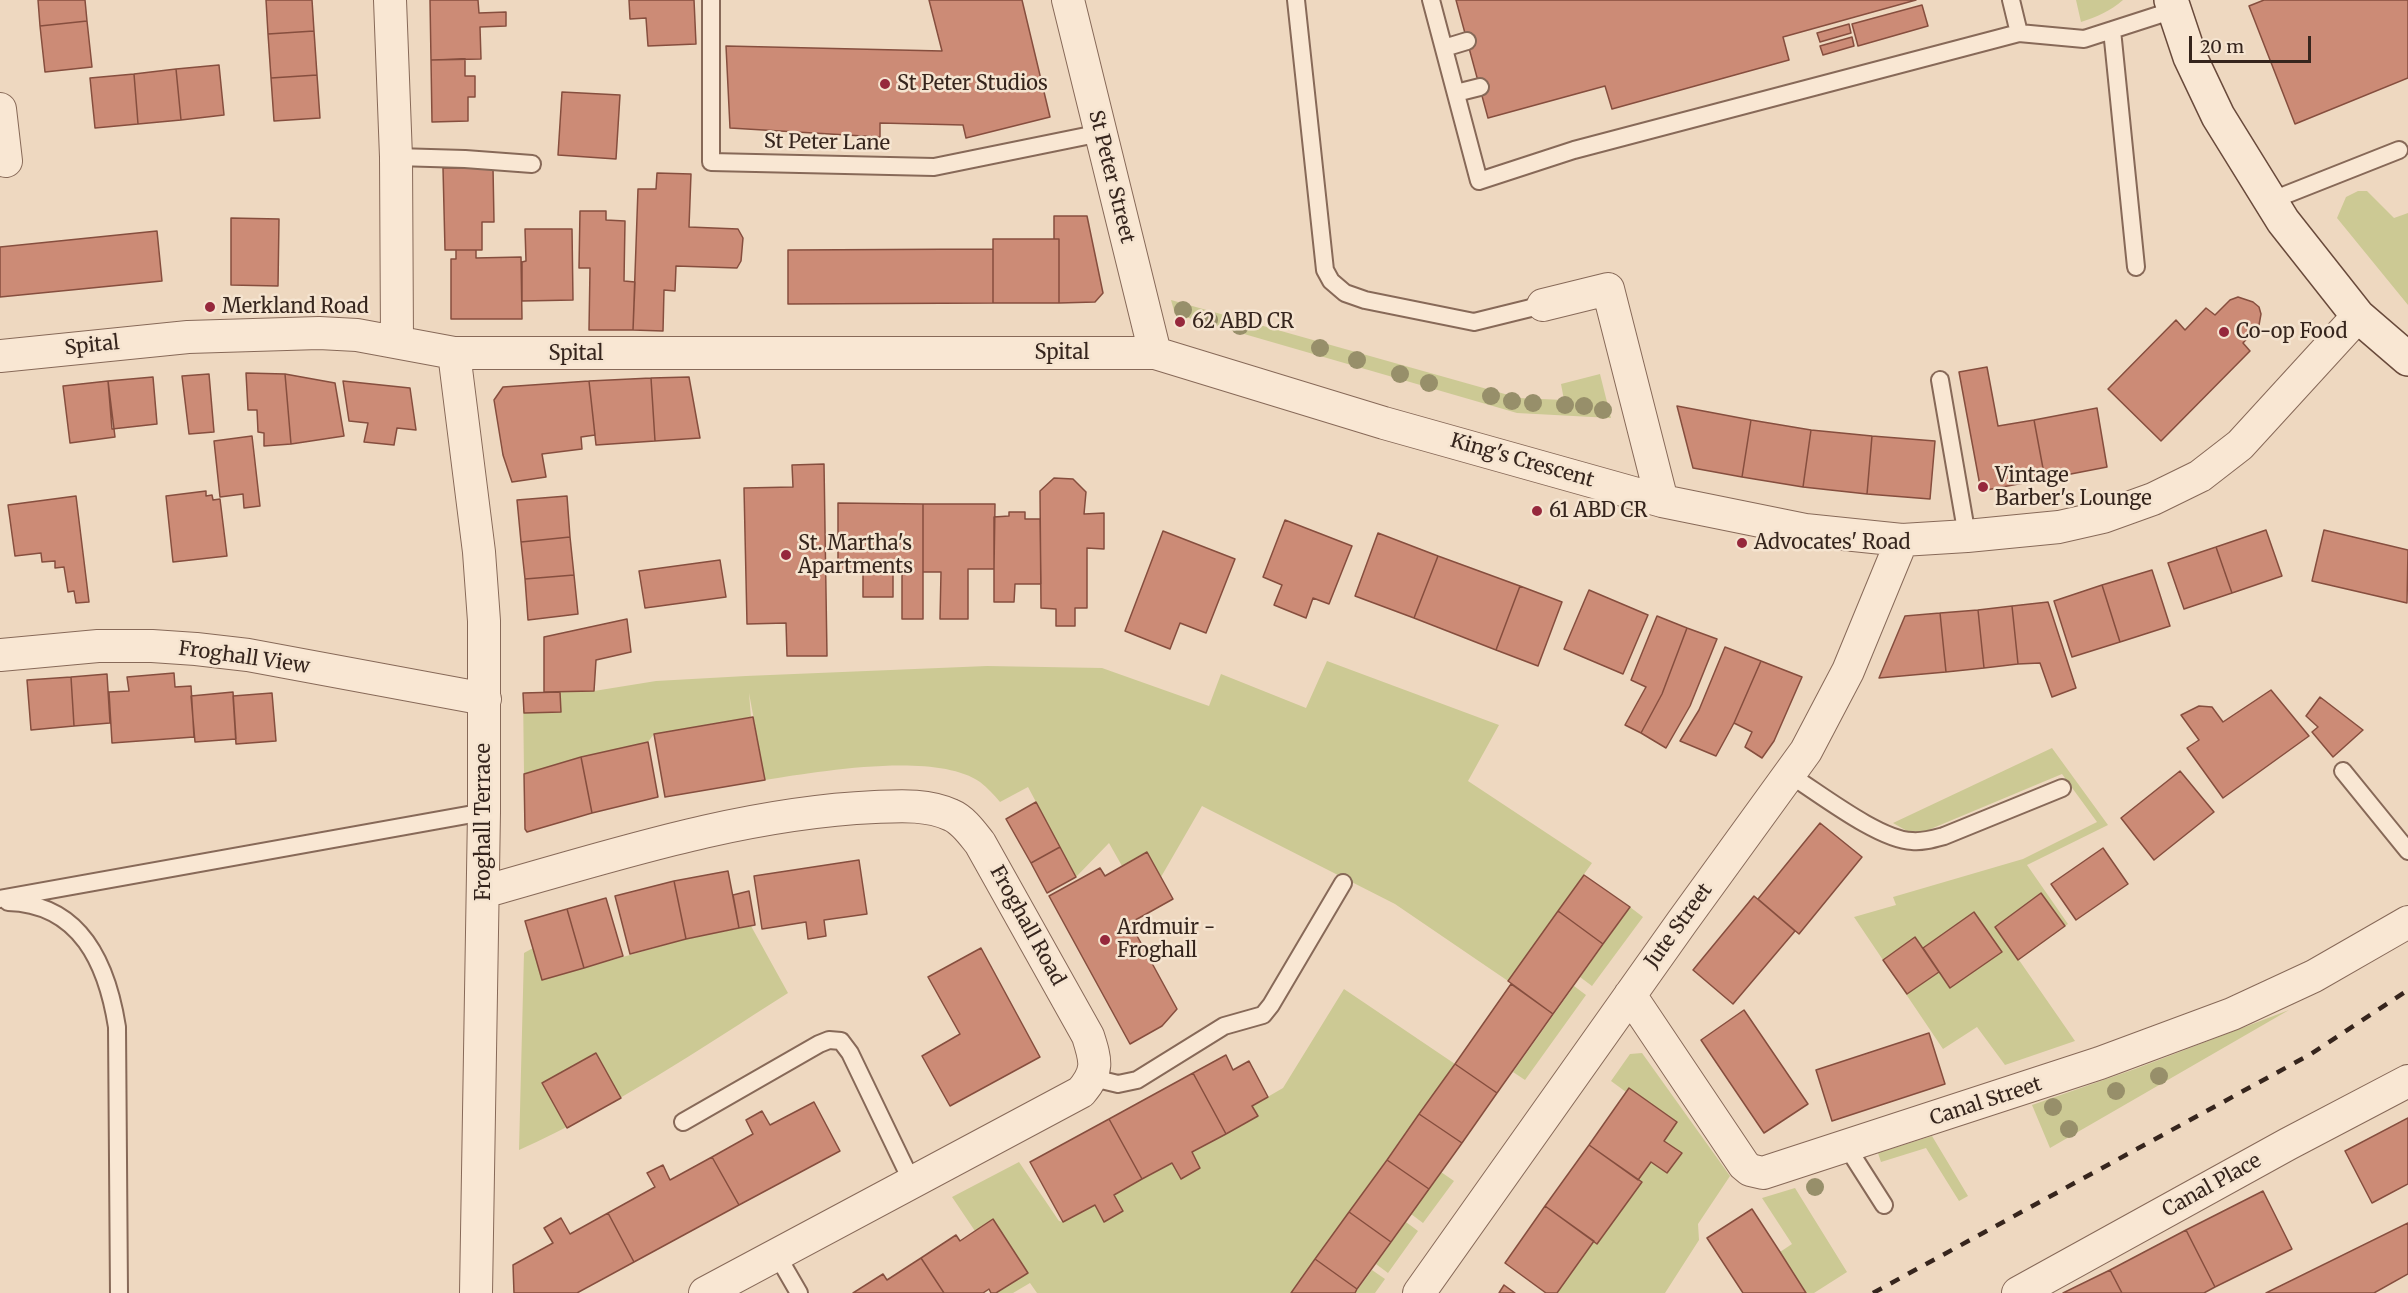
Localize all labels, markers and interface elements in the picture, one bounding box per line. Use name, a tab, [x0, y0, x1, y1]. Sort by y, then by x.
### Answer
scale bar	[2192, 24, 2314, 62]
text: 20 m	[2200, 35, 2244, 58]
place label: St Peter Studios	[897, 72, 1048, 96]
marker: St Peter Studios	[878, 77, 892, 91]
street label: St Peter Street	[1083, 108, 1139, 246]
street label: St Peter Lane	[764, 130, 890, 156]
place label: Merkland Road	[222, 295, 369, 319]
marker: Merkland Road	[203, 300, 217, 314]
place label: 62 ABD CR	[1192, 310, 1294, 334]
marker: 62 ABD CR	[1173, 315, 1187, 329]
place label: Co-op Food	[2236, 320, 2347, 344]
marker: Co-op Food	[2217, 325, 2231, 339]
street label: Spital	[63, 331, 121, 361]
street label: Spital	[1034, 341, 1090, 365]
street label: Spital	[548, 342, 604, 366]
street label: King's Crescent	[1447, 429, 1597, 493]
place label: Vintage Barber's Lounge	[1995, 464, 2152, 511]
marker: Vintage Barber's Lounge	[1976, 480, 1990, 494]
place label: 61 ABD CR	[1549, 499, 1648, 523]
marker: 61 ABD CR	[1530, 504, 1544, 518]
place label: Advocates' Road	[1754, 531, 1911, 555]
place label: St. Martha's Apartments	[798, 532, 913, 579]
marker: Advocates' Road	[1735, 536, 1749, 550]
marker: St. Martha's Apartments	[779, 548, 793, 562]
street label: Froghall View	[177, 637, 311, 679]
street label: Froghall Terrace	[472, 743, 496, 901]
street label: Froghall Road	[984, 862, 1070, 990]
street label: Jute Street	[1640, 879, 1718, 973]
place label: Ardmuir - Froghall	[1117, 916, 1215, 963]
marker: Ardmuir - Froghall	[1098, 933, 1112, 947]
street label: Canal Street	[1927, 1073, 2045, 1131]
street label: Canal Place	[2159, 1149, 2265, 1223]

